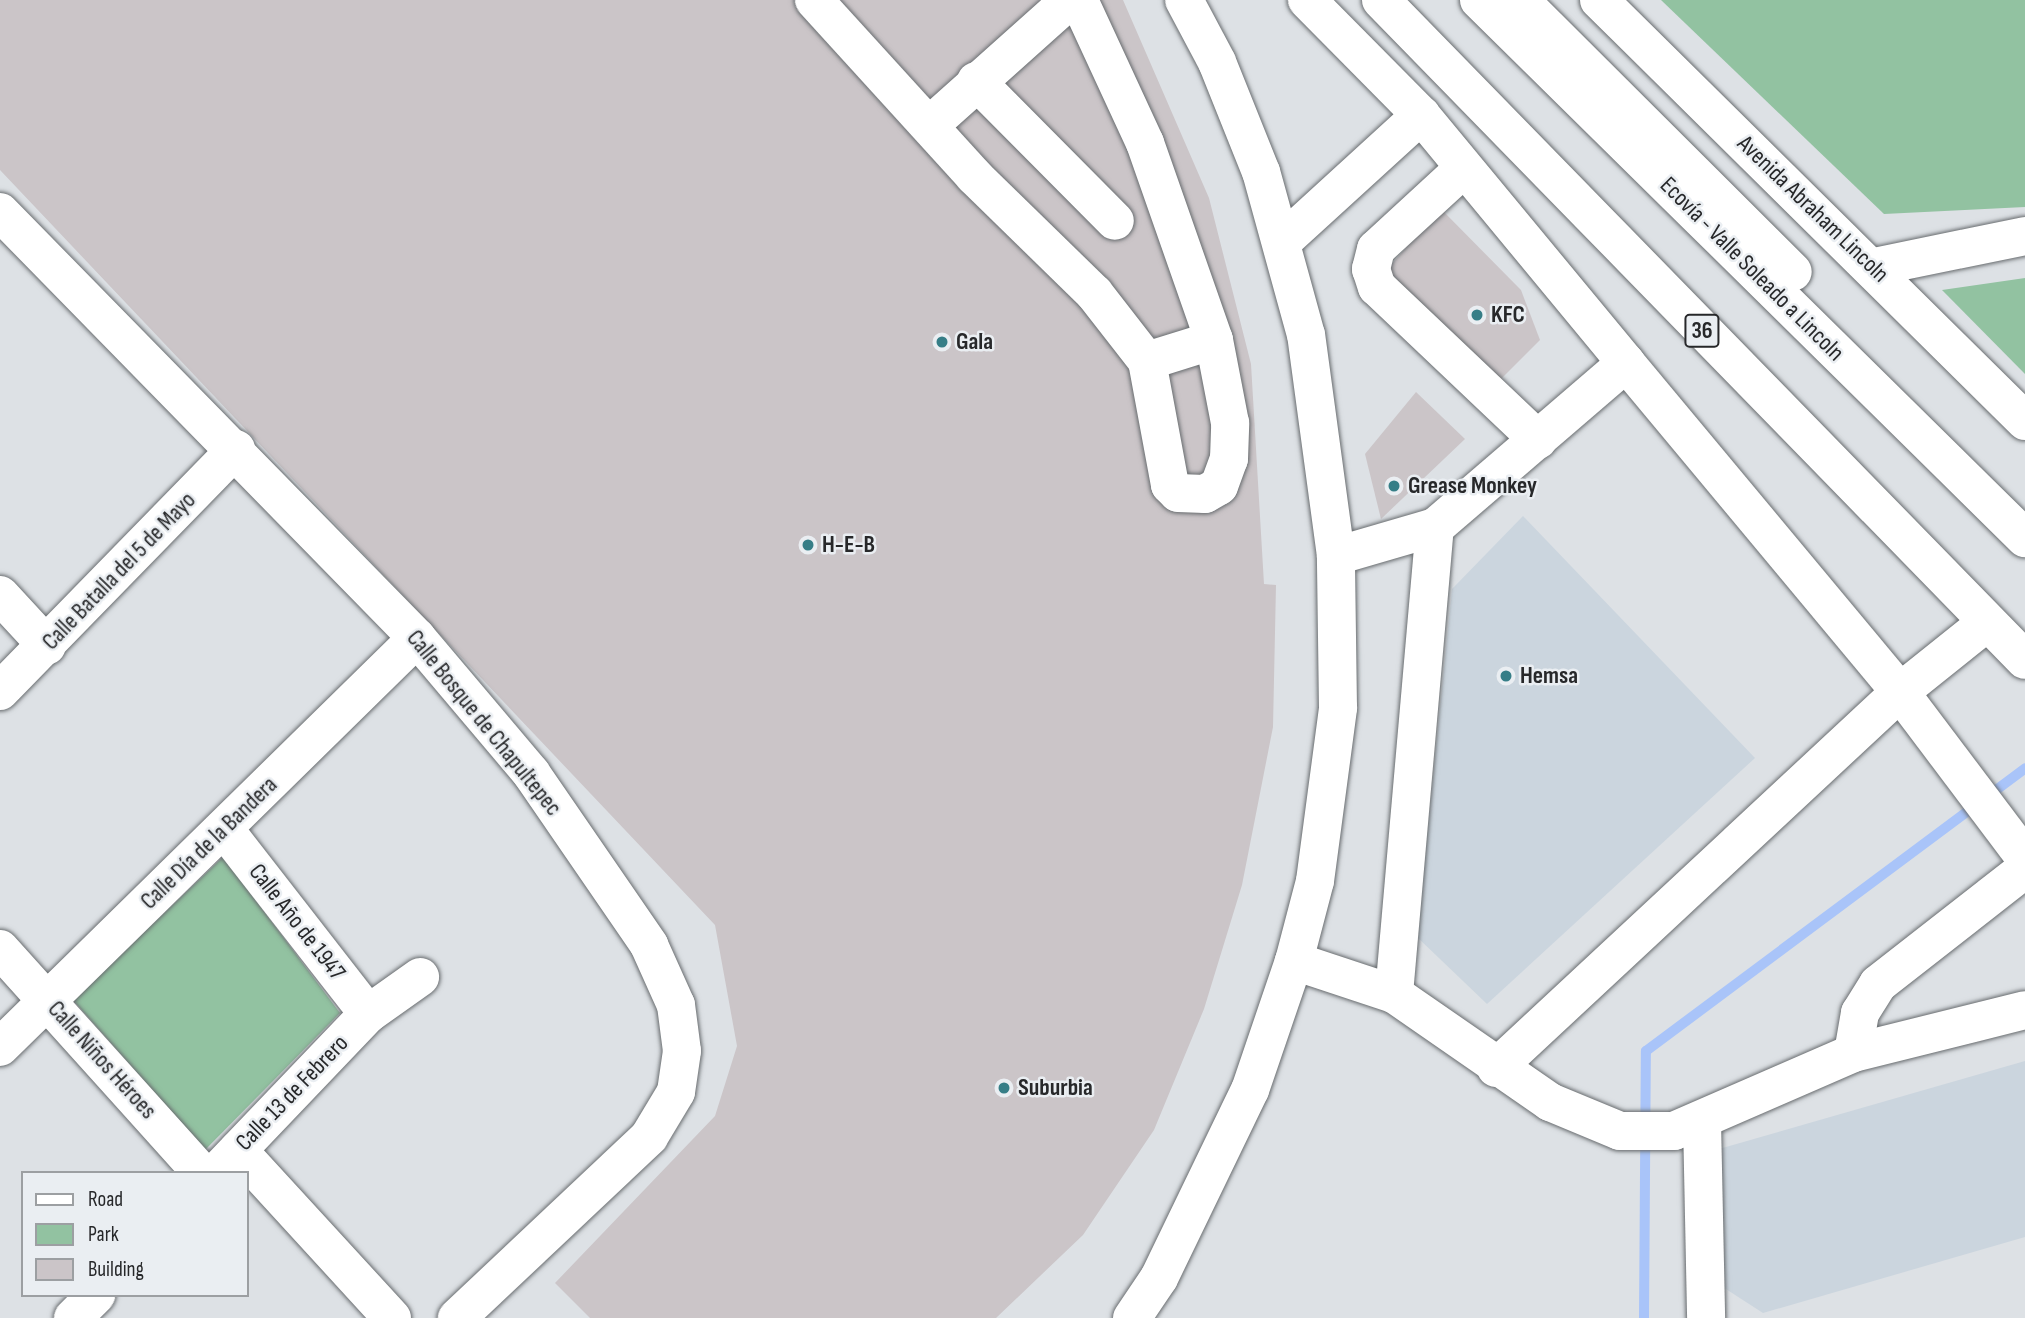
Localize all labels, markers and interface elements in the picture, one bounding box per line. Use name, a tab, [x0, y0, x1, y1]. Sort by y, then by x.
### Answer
street label: Avenida Abraham Lincoln	[1731, 129, 1895, 289]
street label: Ecovía - Valle Soleado a Lincoln	[1654, 171, 1850, 367]
place label: KFC	[1491, 301, 1525, 329]
marker: KFC	[1469, 307, 1485, 323]
road number: 36	[1683, 312, 1721, 350]
place label: Gala	[956, 328, 993, 356]
marker: Gala	[934, 334, 950, 350]
place label: Grease Monkey	[1408, 472, 1537, 500]
marker: Grease Monkey	[1386, 478, 1402, 494]
street label: Calle Batalla del 5 de Mayo	[36, 486, 202, 656]
place label: H-E-B	[822, 531, 875, 559]
marker: H-E-B	[800, 537, 816, 553]
street label: Calle Bosque de Chapultepec	[400, 624, 568, 822]
place label: Hemsa	[1520, 662, 1578, 690]
marker: Hemsa	[1498, 668, 1514, 684]
street label: Calle Día de la Bandera	[135, 771, 283, 915]
street label: Calle Año de 1947	[243, 858, 351, 986]
street label: Calle Niños Héroes	[42, 995, 162, 1125]
street label: Calle 13 de Febrero	[230, 1029, 354, 1157]
place label: Suburbia	[1018, 1074, 1093, 1102]
marker: Suburbia	[996, 1080, 1012, 1096]
legend	[21, 1171, 248, 1297]
text: Road	[88, 1187, 123, 1212]
text: Park	[88, 1222, 119, 1247]
text: Building	[88, 1257, 144, 1282]

